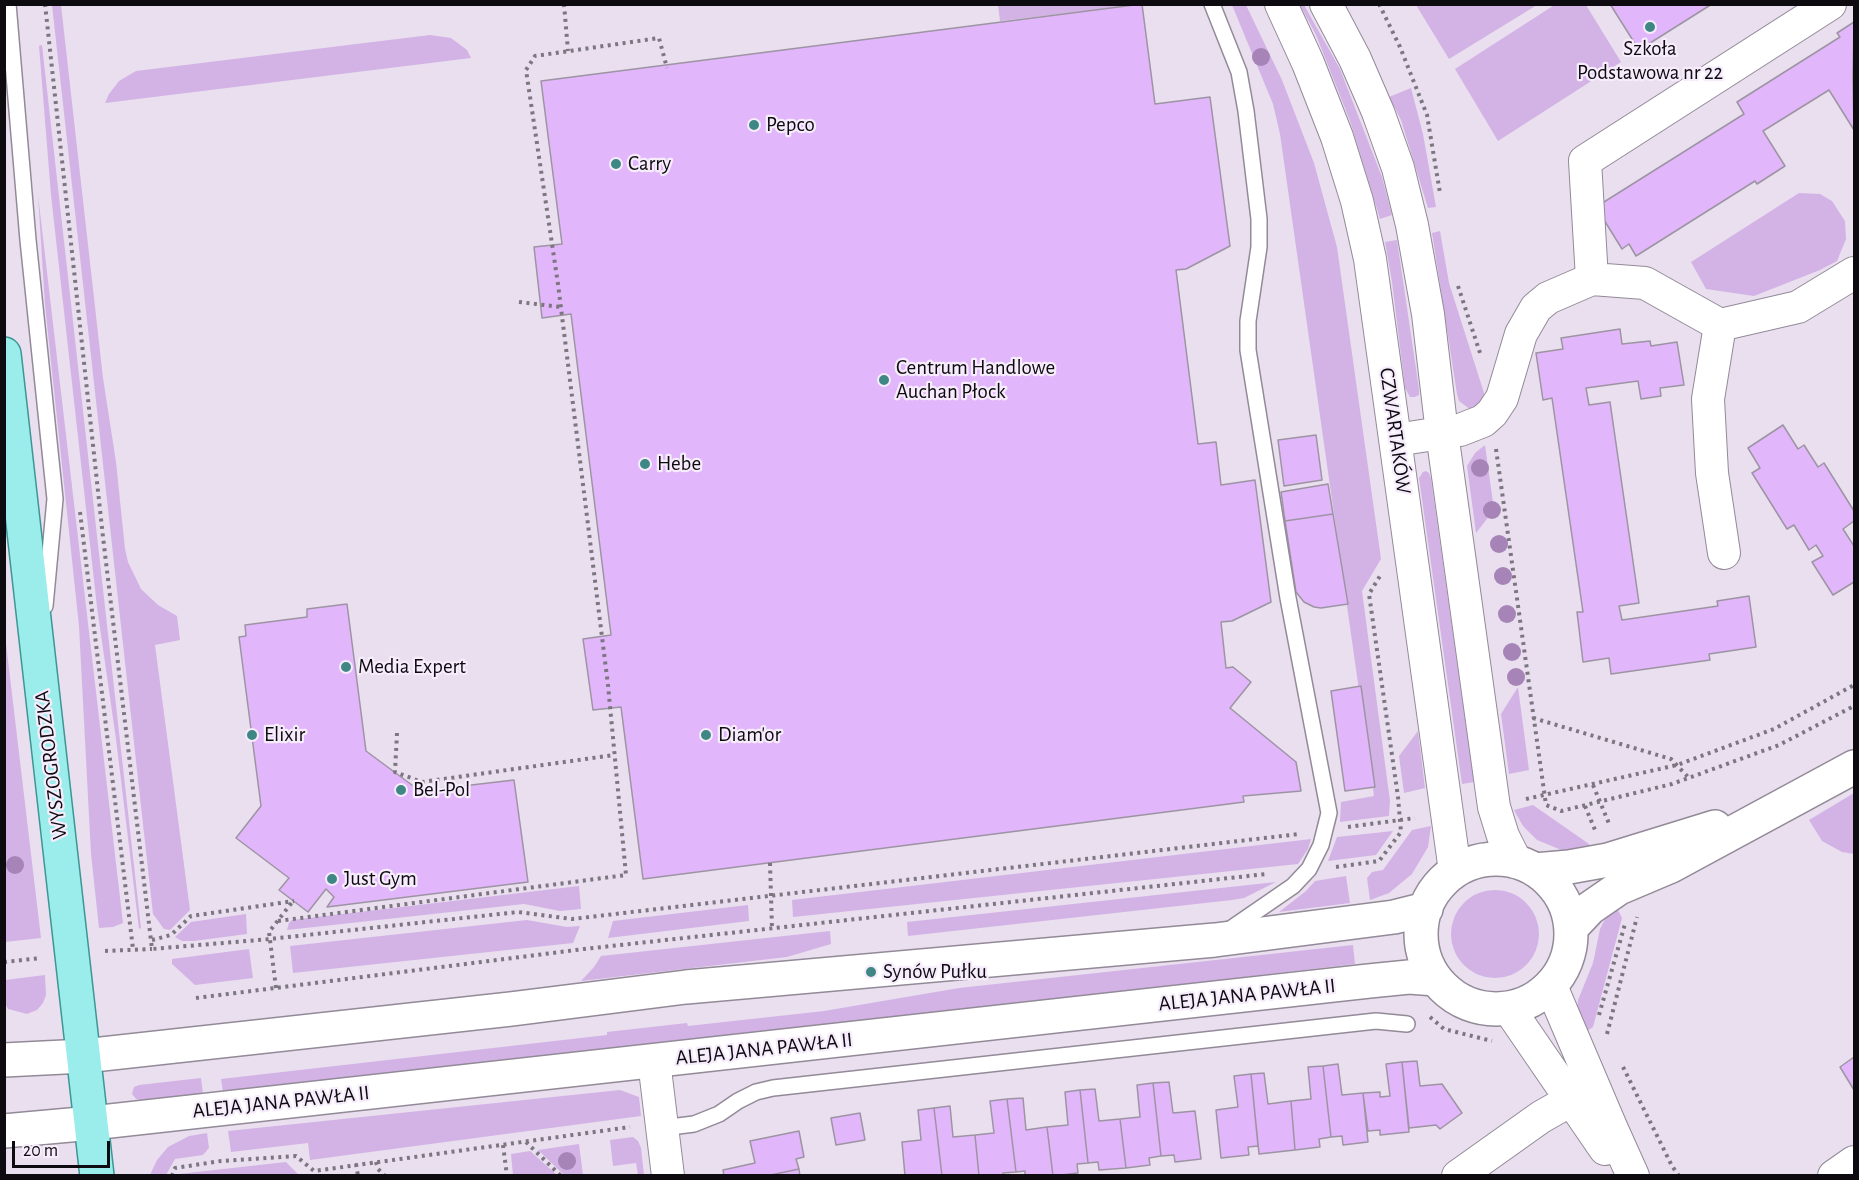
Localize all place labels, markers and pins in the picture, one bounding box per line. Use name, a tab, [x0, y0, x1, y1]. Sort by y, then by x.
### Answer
marker: Szkoła Podstawowa nr 22	[1643, 20, 1657, 34]
place label: Szkoła Podstawowa nr 22	[1577, 36, 1723, 86]
place label: Pepco	[766, 112, 815, 138]
marker: Pepco	[747, 118, 761, 132]
place label: Carry	[628, 151, 671, 177]
marker: Carry	[609, 157, 623, 171]
place label: Centrum Handlowe Auchan Płock	[896, 355, 1055, 405]
marker: Centrum Handlowe Auchan Płock	[877, 373, 891, 387]
place label: Hebe	[657, 451, 701, 477]
marker: Hebe	[638, 457, 652, 471]
place label: Media Expert	[358, 654, 466, 680]
marker: Media Expert	[339, 660, 353, 674]
place label: Elixir	[264, 722, 305, 748]
place label: Diam'or	[718, 722, 781, 748]
marker: Elixir	[245, 728, 259, 742]
marker: Diam'or	[699, 728, 713, 742]
place label: Bel-Pol	[413, 777, 470, 803]
marker: Bel-Pol	[394, 783, 408, 797]
place label: Just Gym	[344, 866, 417, 892]
marker: Just Gym	[325, 872, 339, 886]
place label: Synów Pułku	[883, 959, 987, 985]
marker: Synów Pułku	[864, 965, 878, 979]

